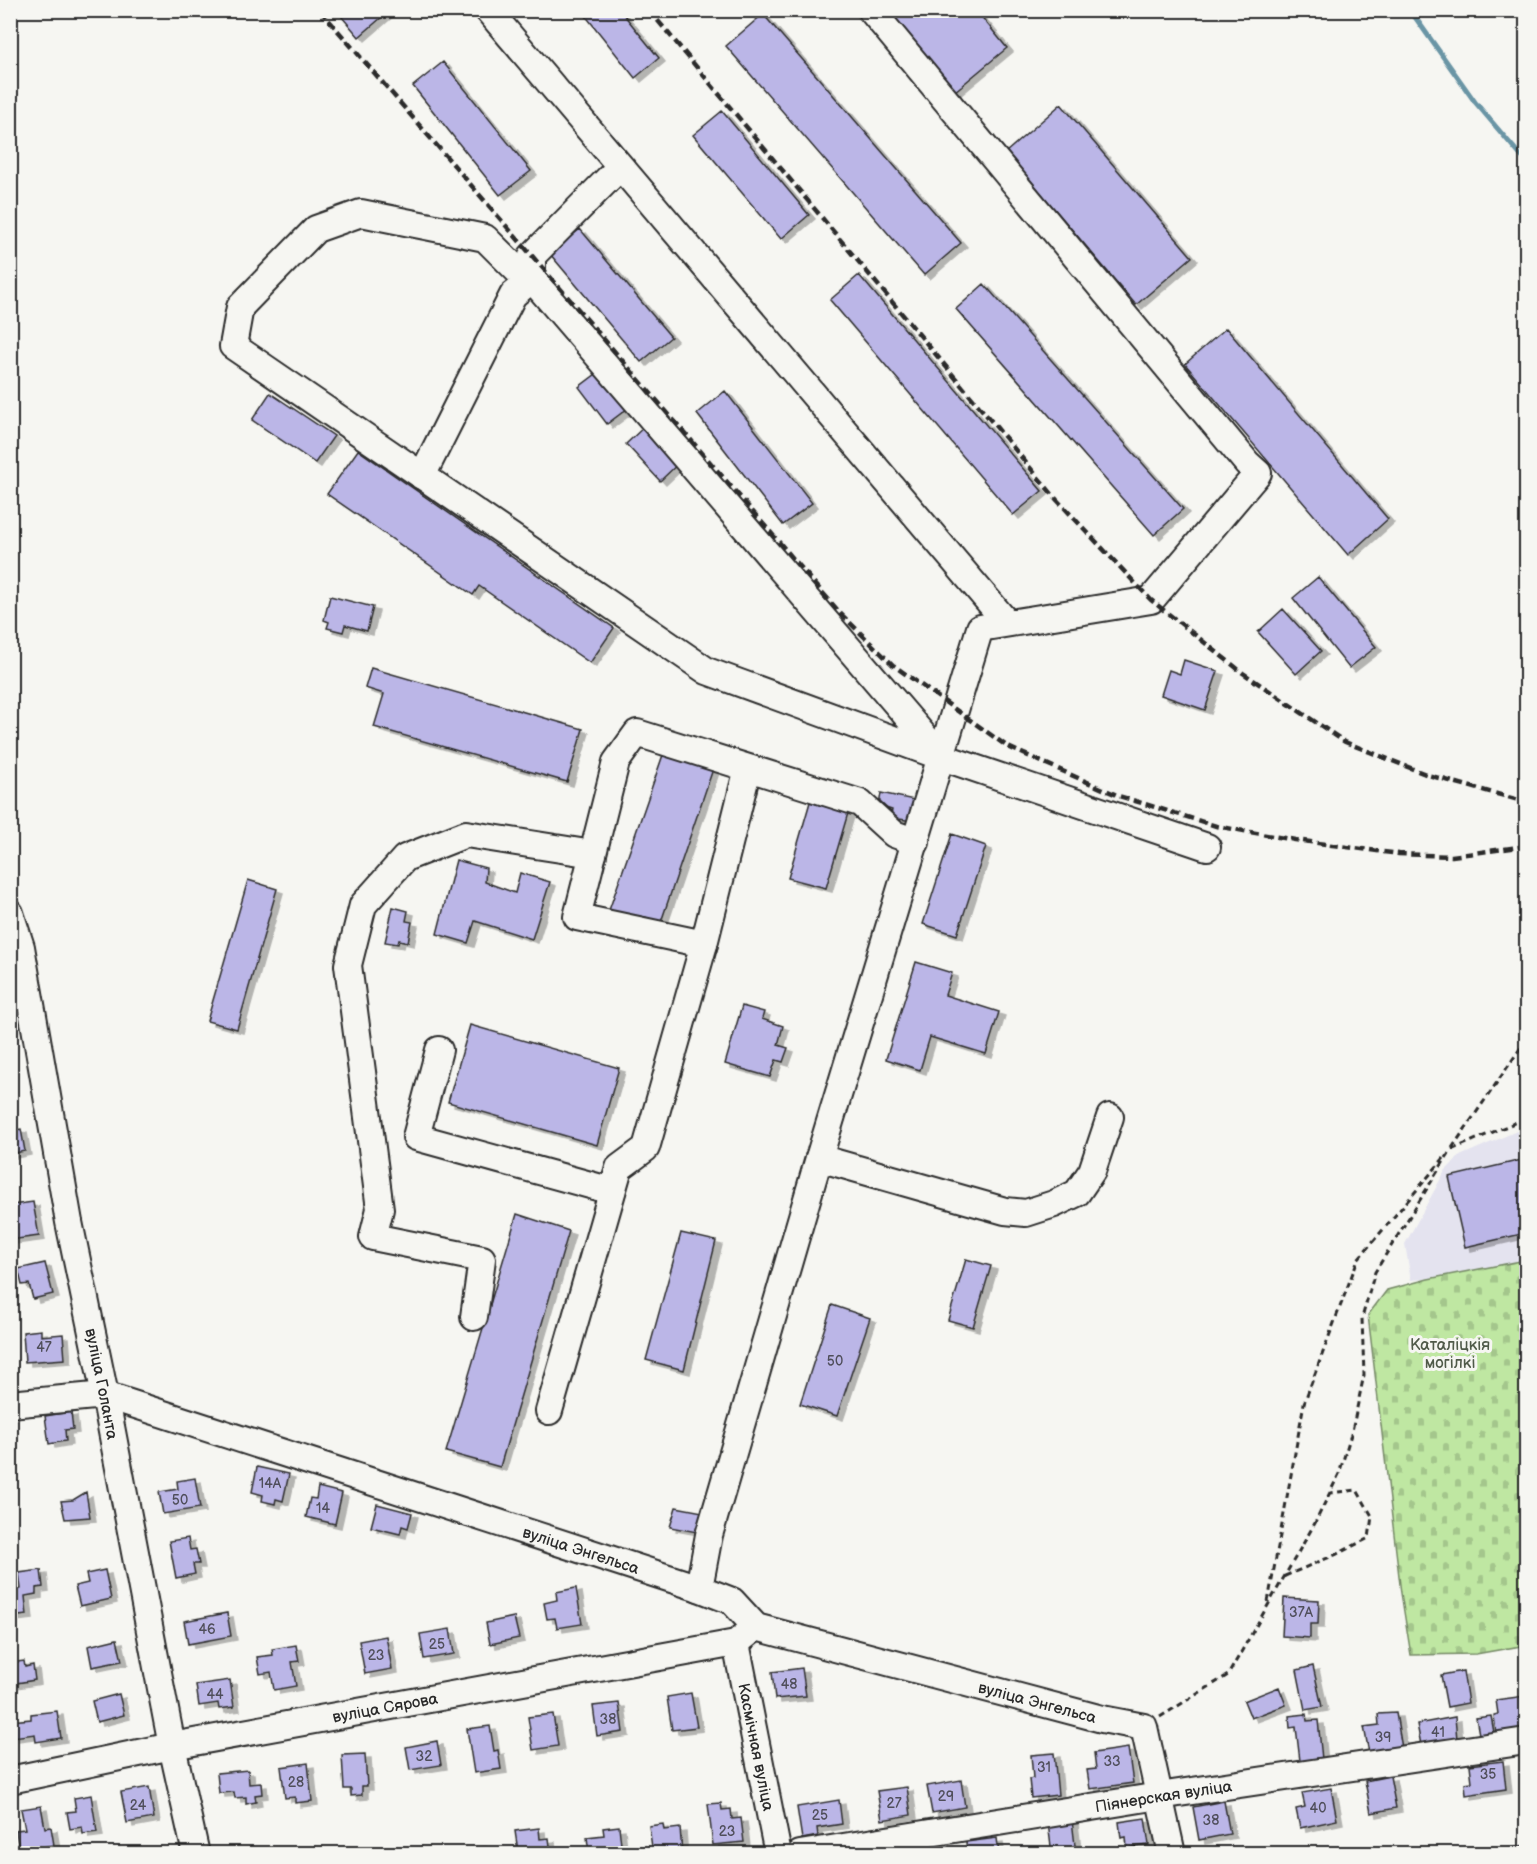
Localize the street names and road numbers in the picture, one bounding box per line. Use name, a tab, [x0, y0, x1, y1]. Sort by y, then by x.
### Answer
street label: вуліца Голанта	[80, 1327, 121, 1442]
street label: вуліца Энгельса	[520, 1523, 642, 1579]
street label: вуліца Энгельса	[976, 1678, 1099, 1728]
street label: Касмічная вуліца	[733, 1682, 777, 1813]
street label: вуліца Сярова	[331, 1690, 440, 1728]
street label: Піянерская вуліца	[1094, 1777, 1234, 1817]

